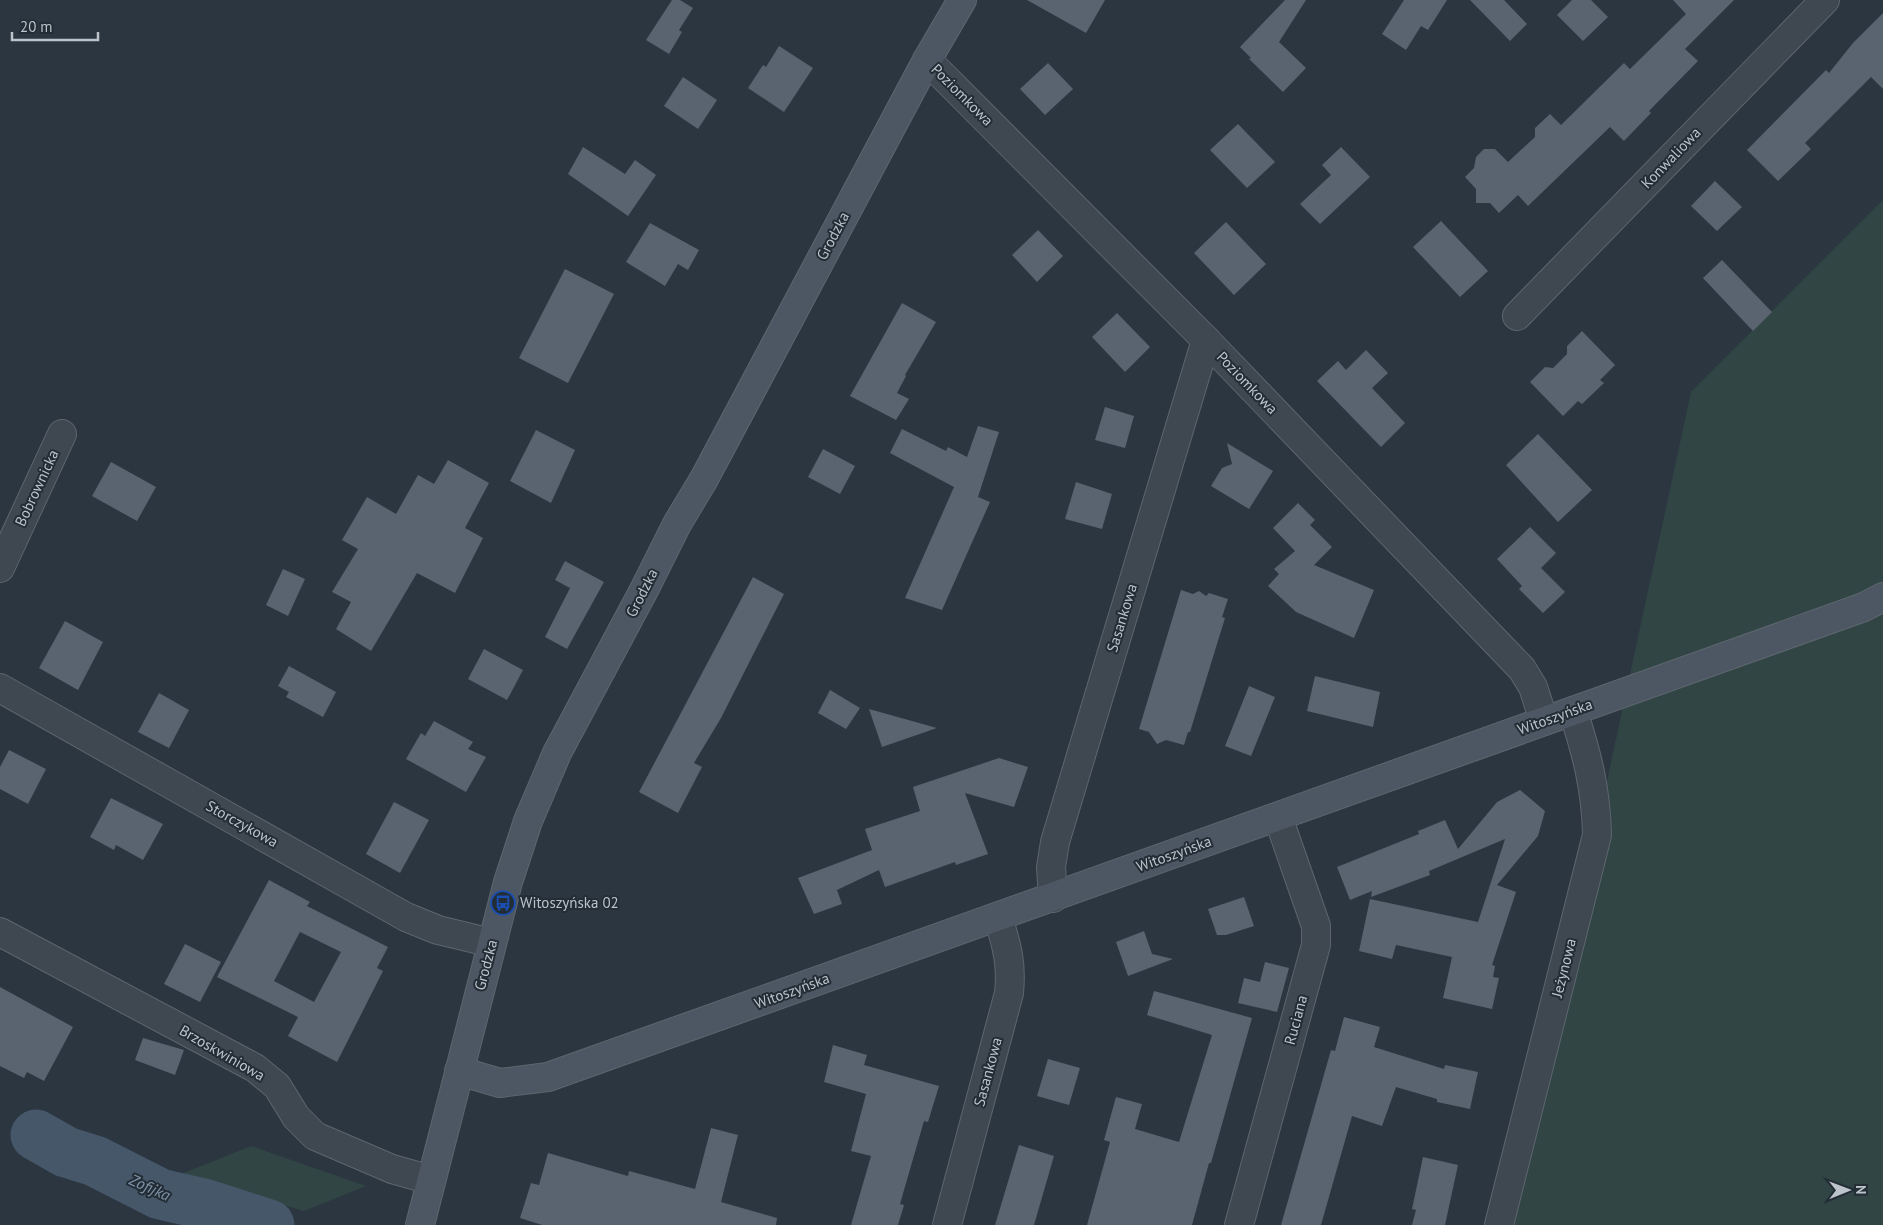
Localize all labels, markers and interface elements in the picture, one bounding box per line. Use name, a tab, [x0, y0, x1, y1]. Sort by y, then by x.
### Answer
scale bar	[12, 10, 99, 42]
text: 20 m	[20, 17, 53, 36]
street label: Poziomkowa	[927, 60, 997, 130]
street label: Konwaliowa	[1637, 123, 1705, 192]
street label: Grodzka	[812, 208, 853, 263]
street label: Poziomkowa	[1213, 347, 1282, 418]
street label: Bobrownicka	[11, 446, 63, 529]
street label: Grodzka	[621, 565, 662, 620]
street label: Sasankowa	[1102, 581, 1141, 654]
street label: Witoszyńska	[1515, 694, 1595, 739]
street label: Storczykowa	[203, 796, 282, 851]
street label: Witoszyńska	[1134, 831, 1214, 876]
bus stop icon: Witoszyńska 02	[490, 890, 516, 916]
place label: Witoszyńska 02	[520, 893, 619, 912]
street label: Grodzka	[470, 937, 501, 992]
street label: Jeżynowa	[1547, 937, 1580, 1000]
street label: Witoszyńska	[752, 968, 832, 1013]
street label: Ruciana	[1280, 993, 1311, 1047]
street label: Brzoskwiniowa	[176, 1020, 268, 1085]
street label: Sasankowa	[969, 1035, 1006, 1108]
north arrow	[1823, 1165, 1873, 1215]
water label: Zofijka	[126, 1169, 174, 1205]
text: N	[1852, 1185, 1870, 1195]

